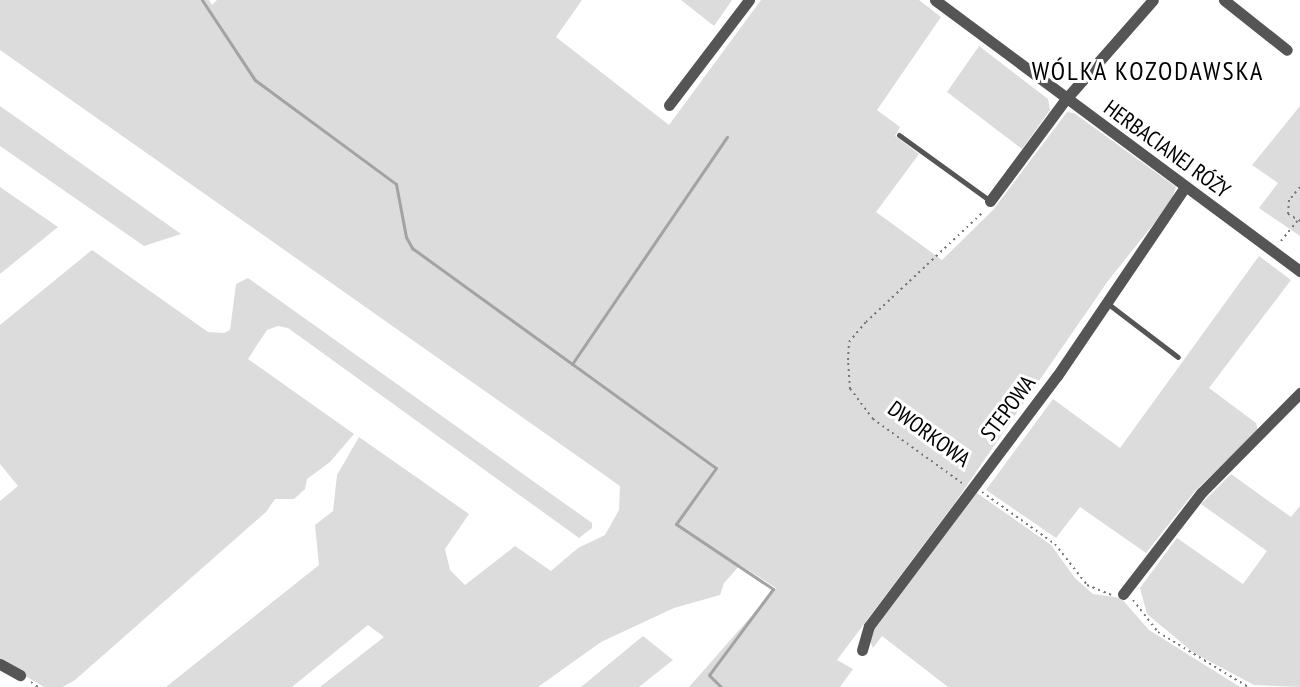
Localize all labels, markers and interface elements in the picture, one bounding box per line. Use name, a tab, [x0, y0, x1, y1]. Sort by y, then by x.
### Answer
district label: WÓLKA KOZODAWSKA	[1031, 55, 1265, 87]
street label: HERBACIANEJ RÓŻY	[1099, 94, 1235, 204]
street label: STEPOWA	[975, 370, 1041, 446]
street label: DWORKOWA	[883, 395, 975, 473]

